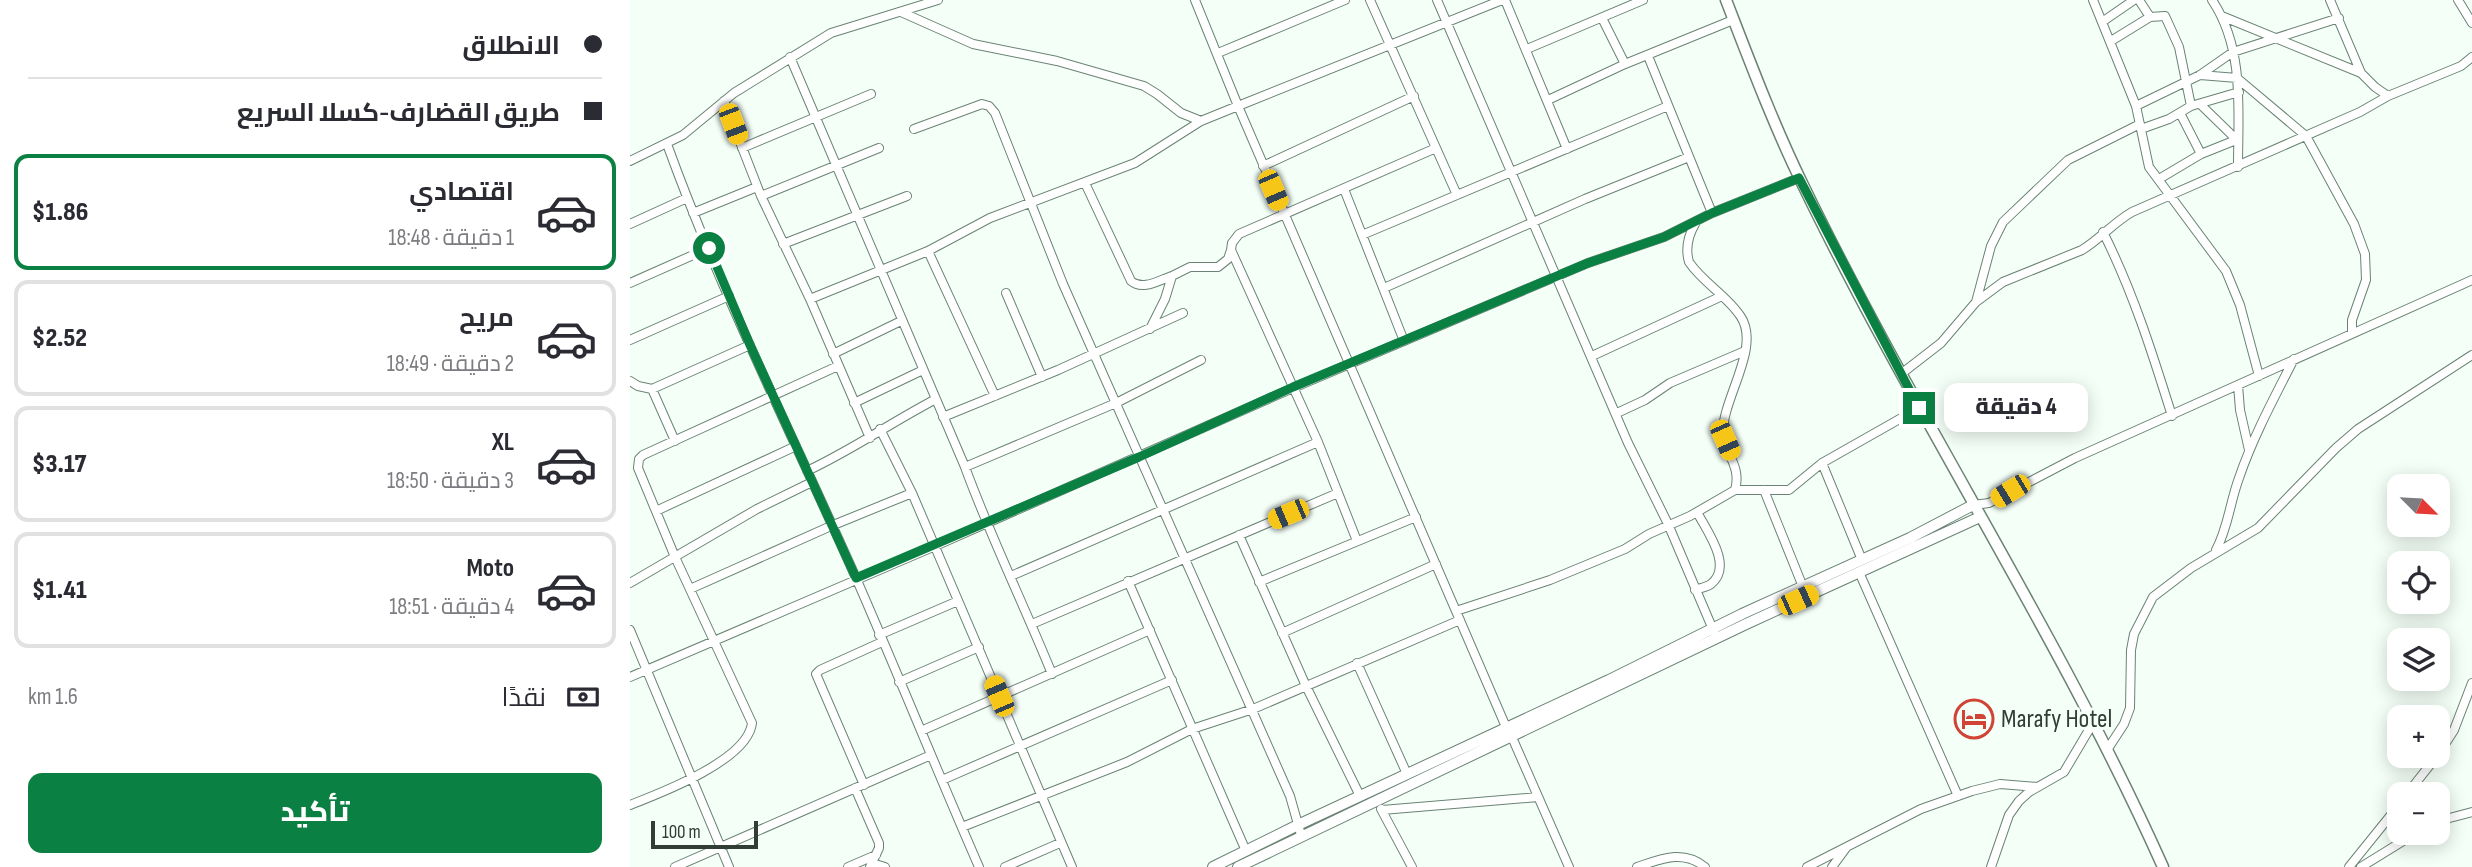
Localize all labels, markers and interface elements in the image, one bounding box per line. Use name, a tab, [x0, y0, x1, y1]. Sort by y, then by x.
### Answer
text: الانطلاق	[462, 31, 560, 62]
text: طريق القضارف-كسلا السريع	[237, 98, 560, 129]
car	[716, 101, 751, 147]
car	[1256, 167, 1291, 213]
text: اقتصادي	[409, 177, 514, 208]
icon: car	[535, 181, 598, 244]
text: $1.86	[32, 197, 88, 228]
text: 1 دقيقة · 18:48	[388, 224, 514, 252]
route start	[693, 232, 725, 264]
text: مريح	[459, 303, 514, 334]
icon: car	[535, 307, 598, 370]
text: $2.52	[32, 323, 87, 354]
text: 2 دقيقة · 18:49	[387, 350, 514, 378]
callout: 4 دقيقة	[1944, 384, 2087, 432]
route end	[1903, 392, 1935, 424]
text: 4 دقيقة	[1975, 393, 2057, 421]
car	[1707, 417, 1744, 463]
text: XL	[492, 427, 514, 458]
icon: car	[535, 433, 598, 496]
text: $3.17	[32, 449, 86, 480]
text: 3 دقيقة · 18:50	[387, 467, 514, 495]
car	[1987, 471, 2034, 511]
north arrow	[2387, 474, 2450, 537]
map controls	[2387, 474, 2450, 845]
car	[1265, 496, 1312, 532]
button: locate	[2387, 551, 2450, 614]
text: Moto	[466, 553, 514, 584]
icon: car	[535, 559, 598, 622]
text: $1.41	[32, 575, 87, 606]
car	[1775, 582, 1822, 618]
text: 4 دقيقة · 18:51	[389, 593, 514, 621]
button: layers	[2387, 628, 2450, 691]
car	[982, 673, 1017, 719]
icon: cash	[564, 678, 602, 716]
text: 1.6 km	[28, 683, 78, 711]
text: نقدًا	[502, 683, 546, 714]
hotel icon: Marafy Hotel	[1953, 698, 1995, 740]
place label: Marafy Hotel	[2001, 704, 2112, 735]
button: +	[2387, 705, 2450, 768]
button: تأكيد	[28, 773, 602, 853]
button: −	[2387, 782, 2450, 845]
scale bar	[651, 818, 758, 850]
text: 100 m	[662, 821, 701, 844]

